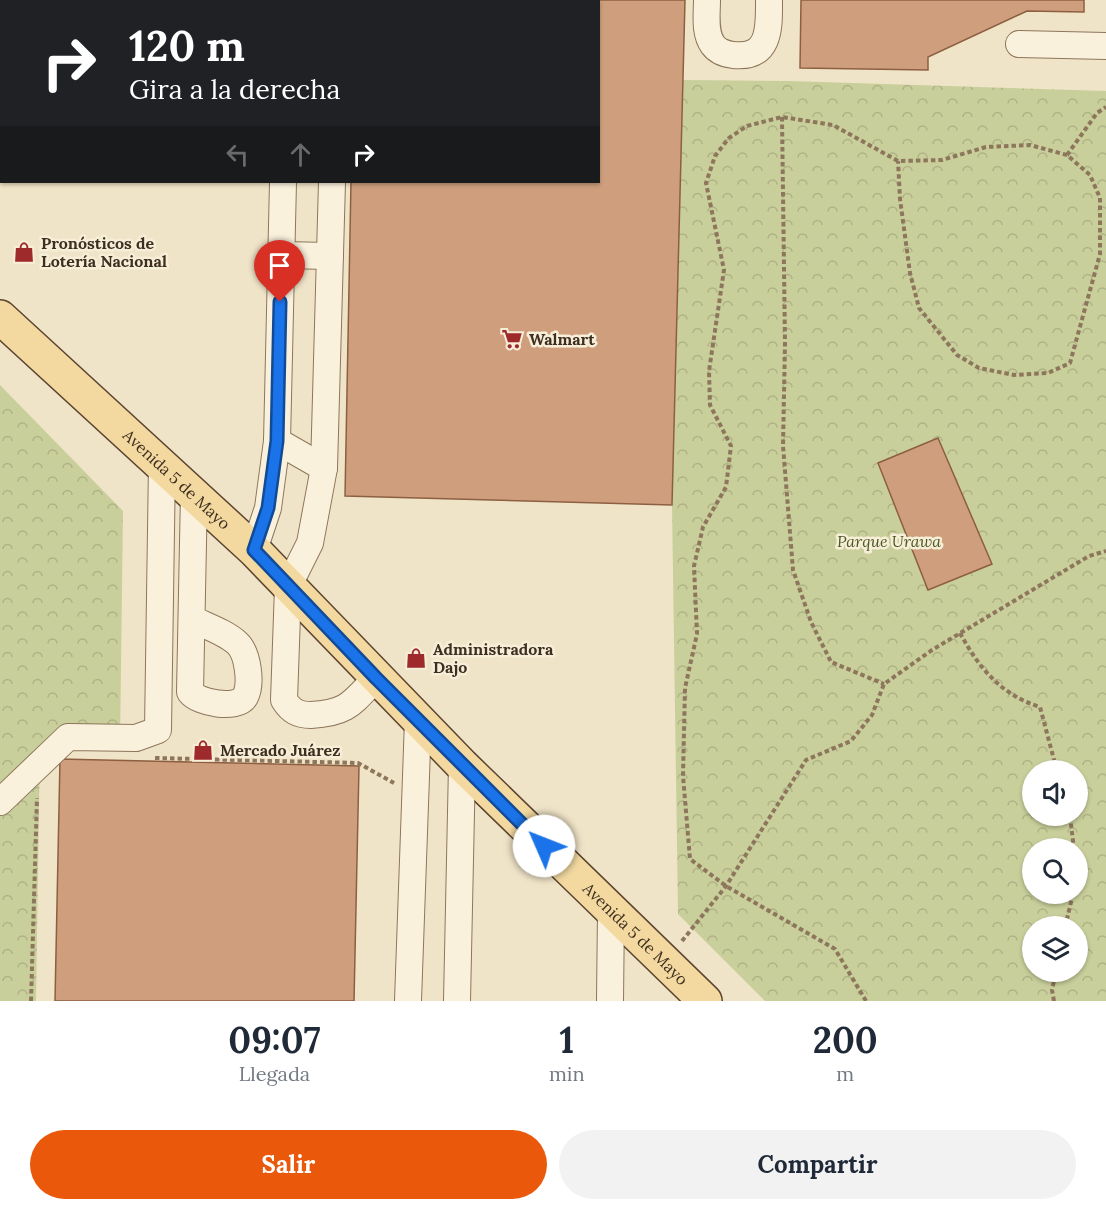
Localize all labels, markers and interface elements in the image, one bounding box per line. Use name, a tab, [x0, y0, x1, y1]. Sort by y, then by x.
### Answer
text: 120 m	[129, 19, 245, 73]
icon: right	[30, 24, 108, 102]
text: Gira a la derecha	[129, 72, 340, 106]
icon: left	[221, 138, 254, 171]
icon: ahead	[284, 138, 317, 171]
icon: right	[347, 138, 380, 171]
place label: Pronósticos de Lotería Nacional	[41, 233, 167, 271]
shop icon: Pronósticos de Lotería Nacional	[12, 240, 36, 264]
pin	[254, 240, 305, 302]
icon: arrive	[263, 249, 296, 282]
supermarket icon: Walmart	[500, 327, 524, 351]
place label: Walmart	[529, 329, 595, 349]
street label: Avenida 5 de Mayo	[118, 424, 235, 533]
park label: Parque Urawa	[837, 531, 941, 551]
place label: Administradora Dajo	[433, 639, 554, 677]
shop icon: Administradora Dajo	[404, 646, 428, 670]
shop icon: Mercado Juárez	[191, 738, 215, 762]
place label: Mercado Juárez	[220, 740, 340, 760]
map controls	[1022, 760, 1088, 982]
button: sound	[1022, 760, 1088, 826]
position arrow	[512, 814, 576, 878]
button: search	[1022, 838, 1088, 904]
street label: Avenida 5 de Mayo	[578, 878, 692, 989]
button: layers	[1022, 916, 1088, 982]
text: 09:07	[228, 1017, 321, 1063]
text: 1	[559, 1017, 574, 1063]
text: 200	[813, 1017, 878, 1063]
text: Llegada	[239, 1061, 310, 1086]
text: min	[549, 1061, 585, 1086]
text: m	[836, 1061, 854, 1086]
button: Salir	[30, 1130, 547, 1199]
button: Compartir	[559, 1130, 1076, 1199]

